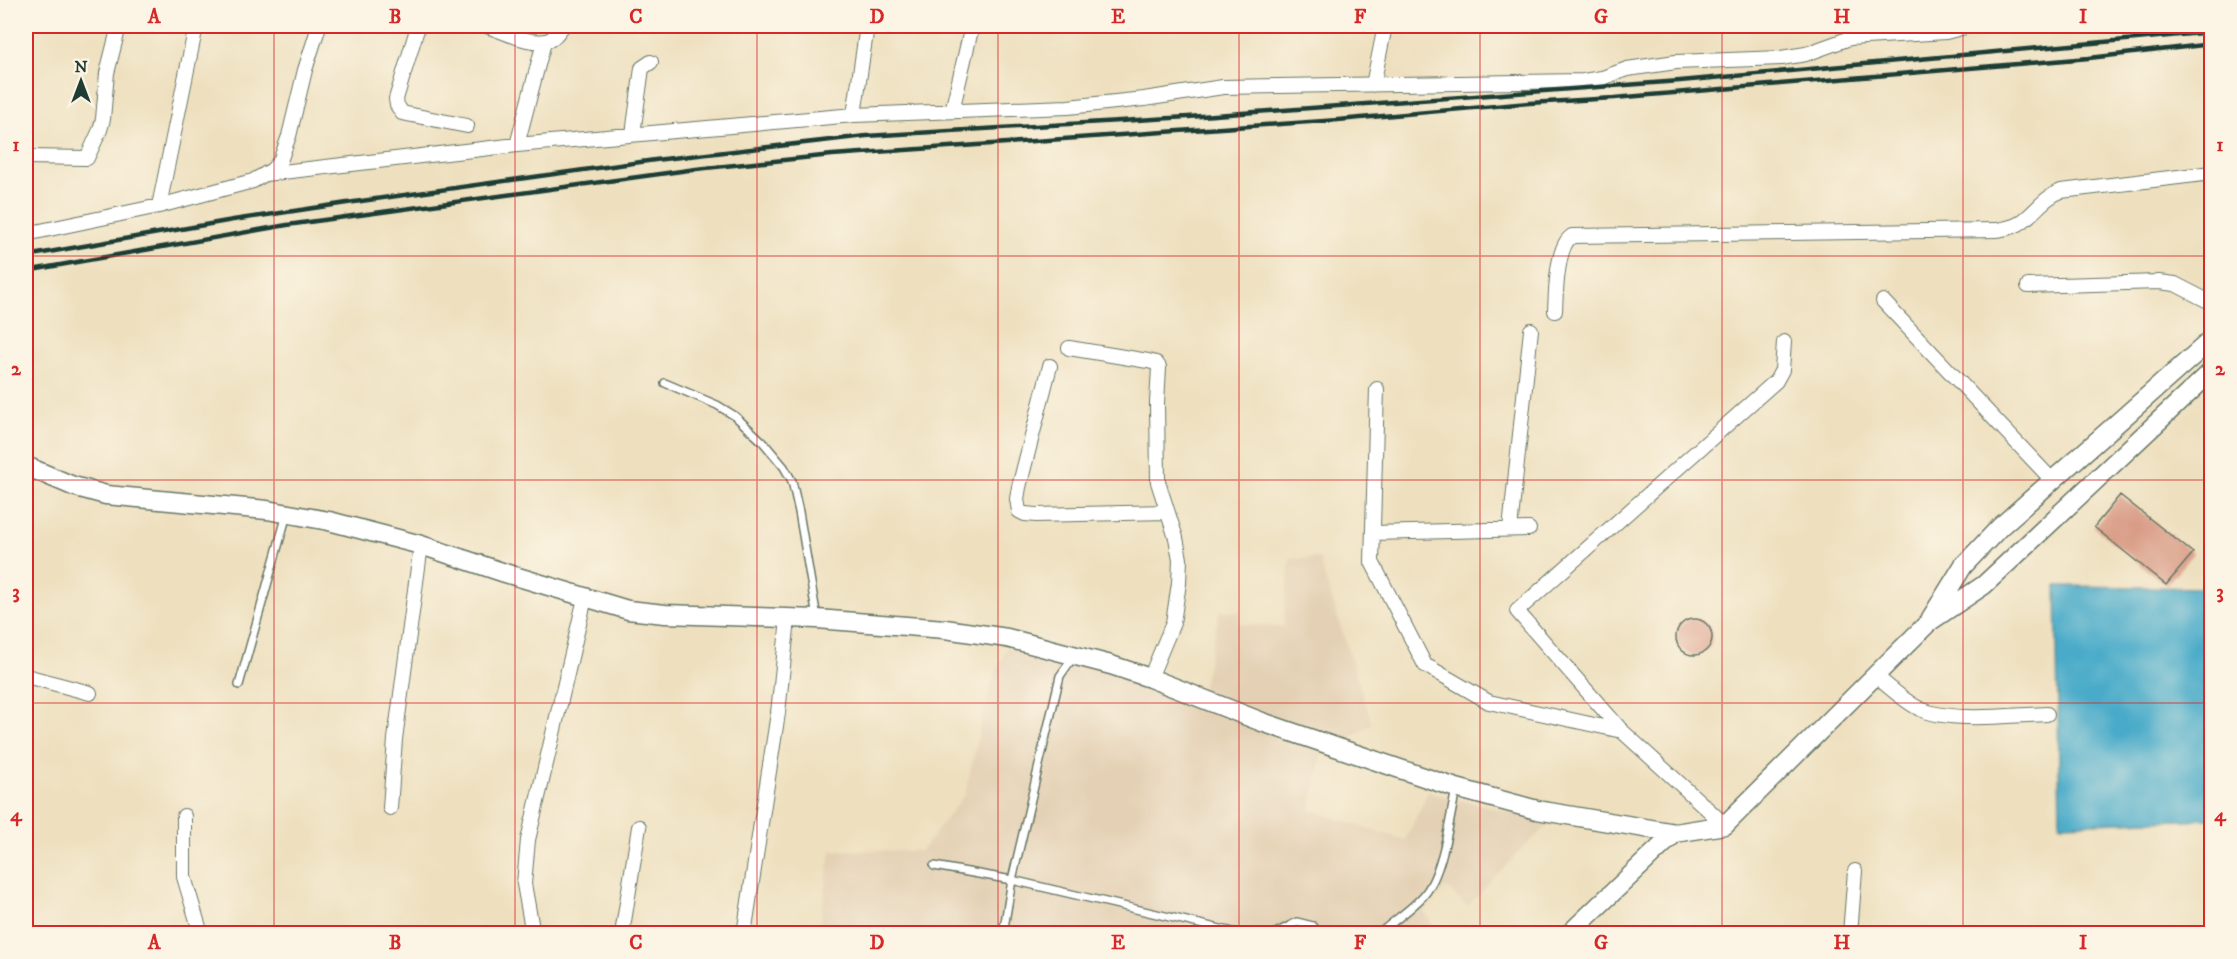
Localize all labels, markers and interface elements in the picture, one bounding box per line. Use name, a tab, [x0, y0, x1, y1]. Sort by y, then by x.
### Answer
text: A	[147, 5, 162, 30]
text: B	[389, 5, 401, 30]
text: C	[629, 5, 643, 30]
text: D	[870, 5, 885, 30]
text: E	[1111, 5, 1125, 30]
text: F	[1354, 5, 1367, 30]
text: G	[1594, 5, 1608, 30]
text: H	[1834, 5, 1851, 30]
text: I	[2079, 5, 2087, 30]
north arrow	[51, 51, 111, 111]
text: N	[74, 57, 88, 77]
text: 1	[12, 133, 20, 158]
text: 1	[2216, 133, 2224, 158]
text: 2	[11, 357, 22, 382]
text: 2	[2215, 357, 2226, 382]
text: 3	[12, 580, 20, 605]
text: 3	[2216, 580, 2224, 605]
text: 4	[10, 803, 23, 828]
text: 4	[2214, 803, 2227, 828]
text: A	[147, 931, 162, 956]
text: B	[389, 931, 401, 956]
text: C	[629, 931, 643, 956]
text: D	[870, 931, 885, 956]
text: E	[1111, 931, 1125, 956]
text: F	[1354, 931, 1367, 956]
text: G	[1594, 931, 1608, 956]
text: H	[1834, 931, 1851, 956]
text: I	[2079, 931, 2087, 956]

